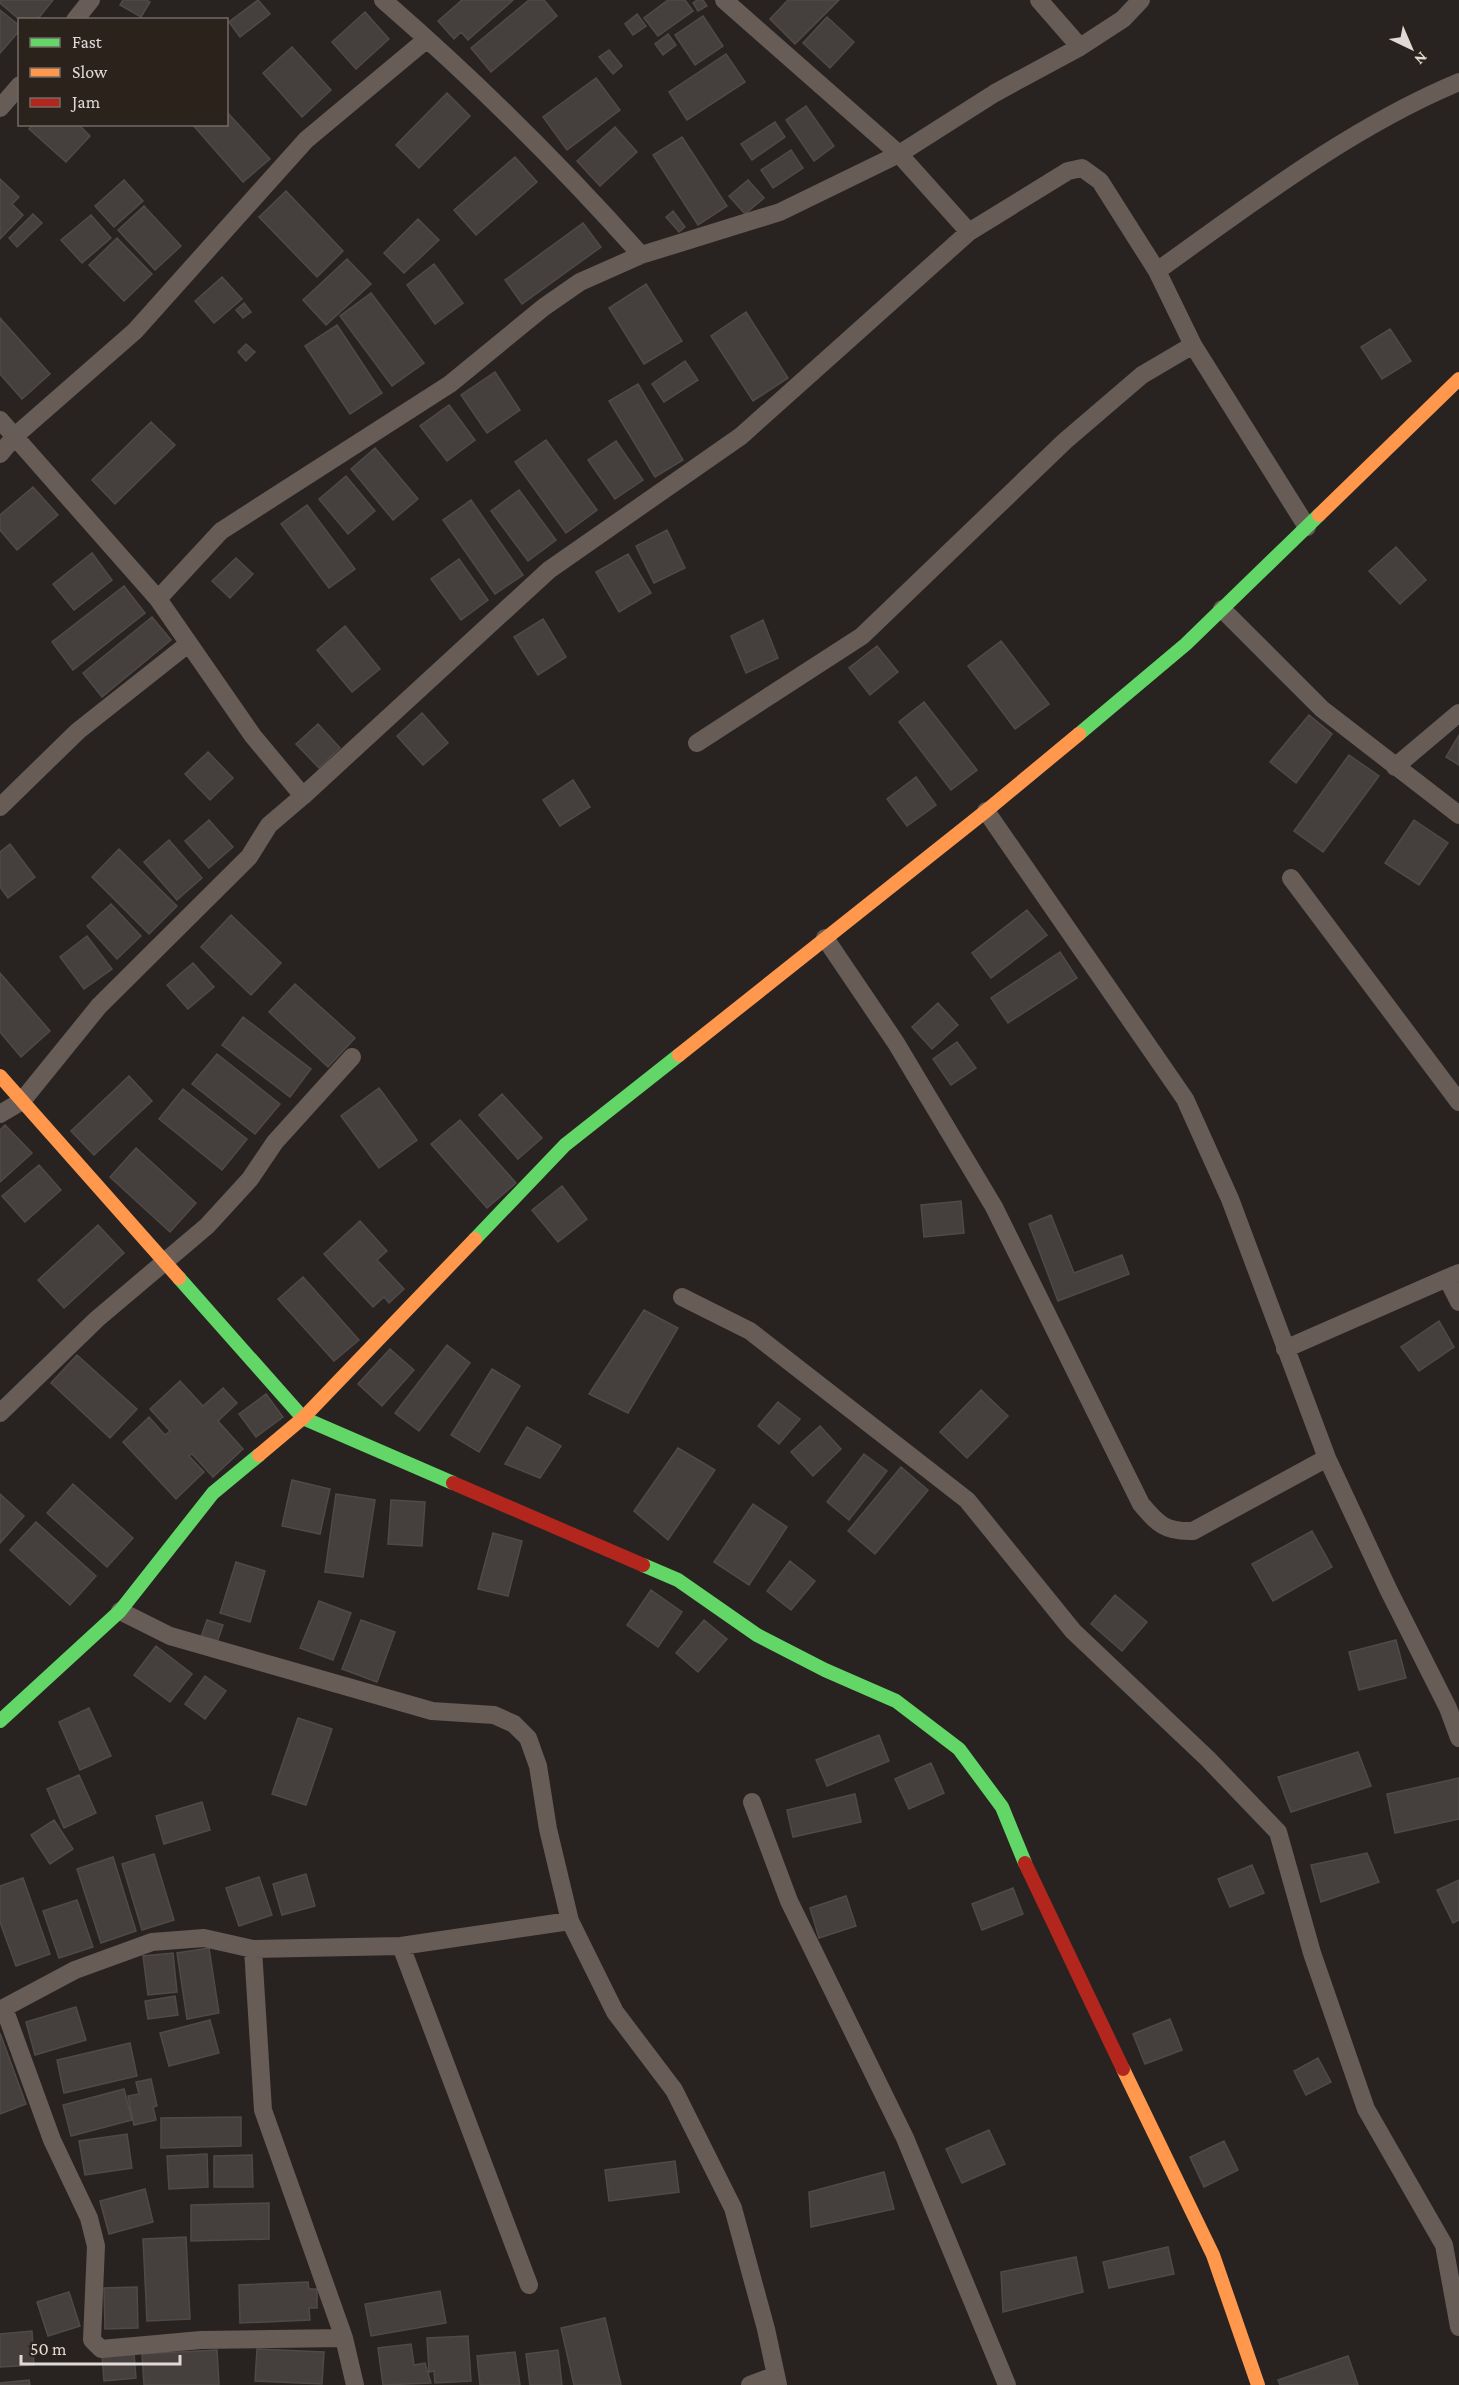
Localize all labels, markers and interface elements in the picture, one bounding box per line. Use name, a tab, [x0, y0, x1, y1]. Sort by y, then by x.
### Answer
legend	[18, 18, 228, 126]
north arrow	[1381, 18, 1441, 78]
text: Fast	[72, 32, 103, 52]
text: N	[1411, 49, 1431, 68]
text: Slow	[72, 62, 108, 82]
text: Jam	[70, 92, 101, 112]
scale bar	[21, 2328, 180, 2366]
text: 50 m	[30, 2339, 67, 2359]

